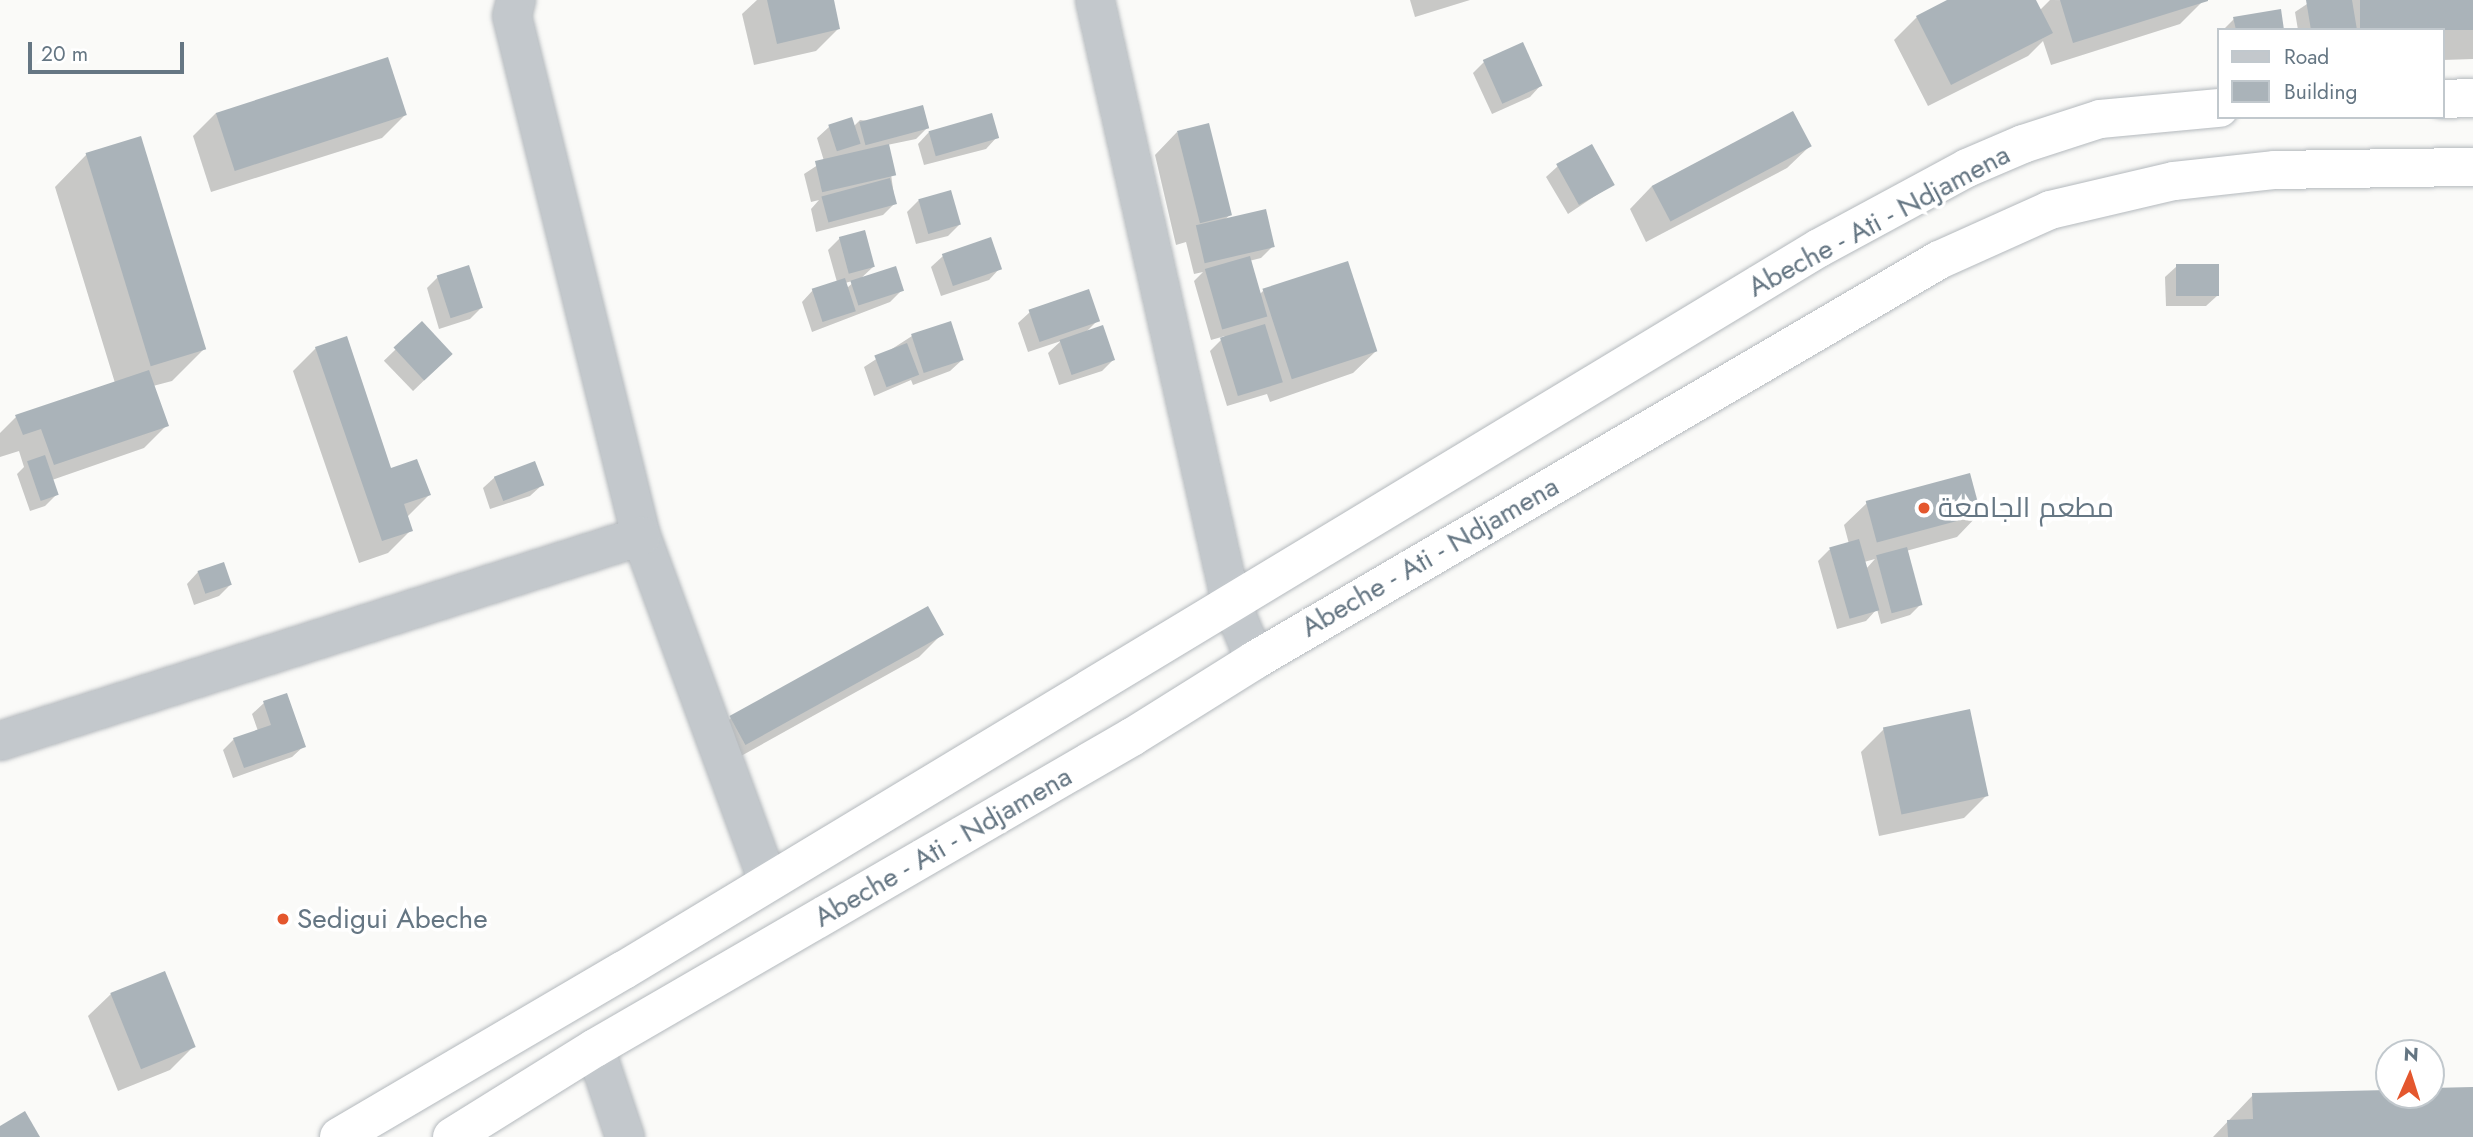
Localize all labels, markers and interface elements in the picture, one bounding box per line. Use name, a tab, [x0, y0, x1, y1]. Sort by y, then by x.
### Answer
scale bar	[32, 28, 187, 72]
legend	[2218, 28, 2445, 119]
text: 20 m	[41, 39, 88, 69]
text: Road	[2284, 42, 2329, 72]
text: Building	[2284, 77, 2357, 107]
street label: Abeche - Ati - Ndjamena	[1742, 138, 2016, 304]
street label: Abeche - Ati - Ndjamena	[1295, 470, 1565, 644]
place label: مطعم الجامعة	[1938, 491, 2114, 525]
marker: مطعم الجامعة	[1916, 500, 1932, 516]
street label: Abeche - Ati - Ndjamena	[808, 760, 1078, 934]
place label: Sedigui Abeche	[297, 902, 488, 936]
marker: Sedigui Abeche	[275, 911, 291, 927]
north arrow	[2375, 1039, 2445, 1109]
text: N	[2403, 1041, 2419, 1068]

